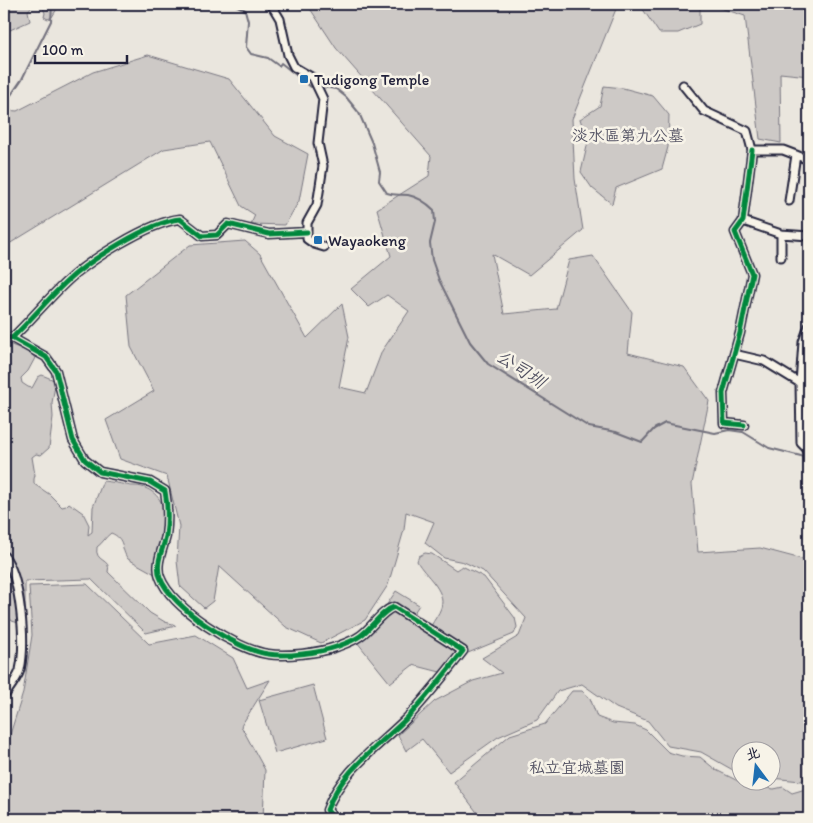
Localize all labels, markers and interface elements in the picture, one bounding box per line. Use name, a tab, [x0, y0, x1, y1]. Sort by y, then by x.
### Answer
scale bar	[35, 32, 128, 64]
text: 100 m	[42, 41, 84, 59]
place label: Tudigong Temple	[314, 70, 429, 89]
marker: Tudigong Temple	[298, 73, 310, 85]
park label: 淡水區第九公墓	[572, 126, 684, 145]
place label: Wayaokeng	[328, 231, 407, 250]
marker: Wayaokeng	[312, 234, 324, 246]
water label: 公司圳	[492, 345, 551, 394]
north arrow	[730, 740, 780, 790]
text: 北	[744, 744, 762, 764]
park label: 私立宜城墓園	[529, 758, 625, 777]

